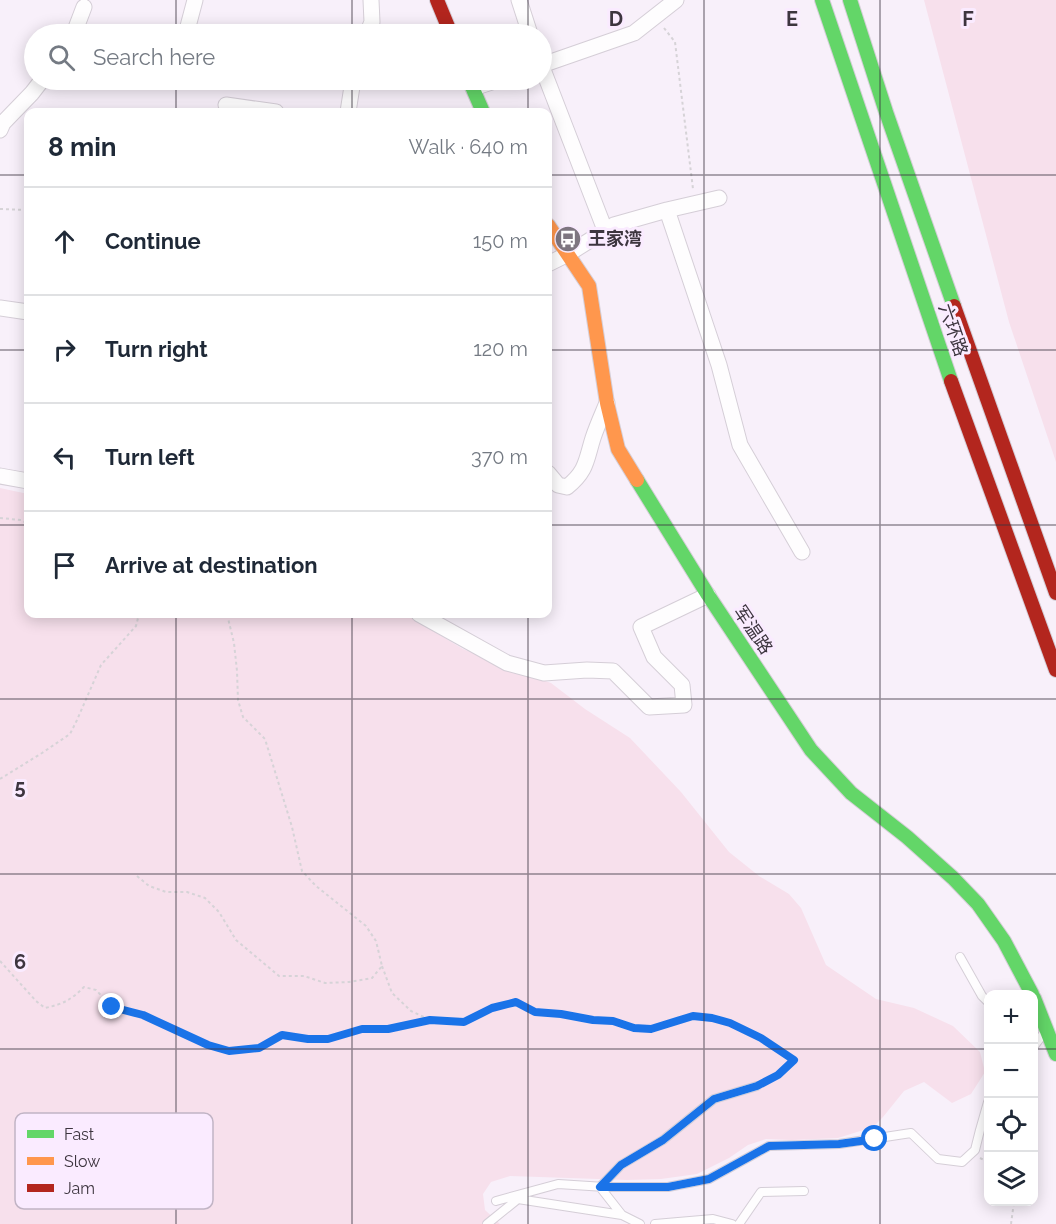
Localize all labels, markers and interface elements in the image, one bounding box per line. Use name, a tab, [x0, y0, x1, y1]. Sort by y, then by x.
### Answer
text: D	[609, 7, 623, 31]
text: E	[786, 7, 798, 31]
text: F	[962, 7, 974, 31]
search box	[24, 24, 552, 90]
icon: search	[45, 41, 78, 74]
text: Search here	[93, 44, 215, 70]
text: 8 min	[48, 132, 116, 162]
text: Walk · 640 m	[409, 135, 528, 159]
bus stop icon: 王家湾	[553, 224, 583, 254]
icon: ahead	[48, 225, 81, 258]
text: Continue	[105, 228, 201, 254]
place label: 王家湾	[588, 228, 642, 249]
text: 150 m	[473, 229, 528, 253]
street label: 六环路	[935, 301, 972, 359]
icon: right	[48, 333, 81, 366]
text: Turn right	[105, 336, 208, 362]
text: 120 m	[473, 337, 528, 361]
icon: left	[48, 441, 81, 474]
text: Turn left	[105, 444, 195, 470]
text: 370 m	[471, 445, 528, 469]
icon: arrive	[48, 549, 81, 582]
text: Arrive at destination	[105, 552, 318, 578]
street label: 军温路	[730, 601, 777, 658]
text: 5	[14, 775, 26, 799]
text: 6	[14, 950, 26, 974]
map controls	[984, 990, 1038, 1206]
button: +	[984, 990, 1038, 1044]
route end	[98, 993, 124, 1019]
button: −	[984, 1044, 1038, 1098]
button: locate	[984, 1098, 1038, 1152]
legend	[15, 1113, 213, 1209]
text: Fast	[64, 1125, 95, 1144]
route start	[861, 1125, 887, 1151]
text: Slow	[64, 1152, 100, 1171]
button: layers	[984, 1152, 1038, 1206]
text: Jam	[64, 1179, 95, 1198]

